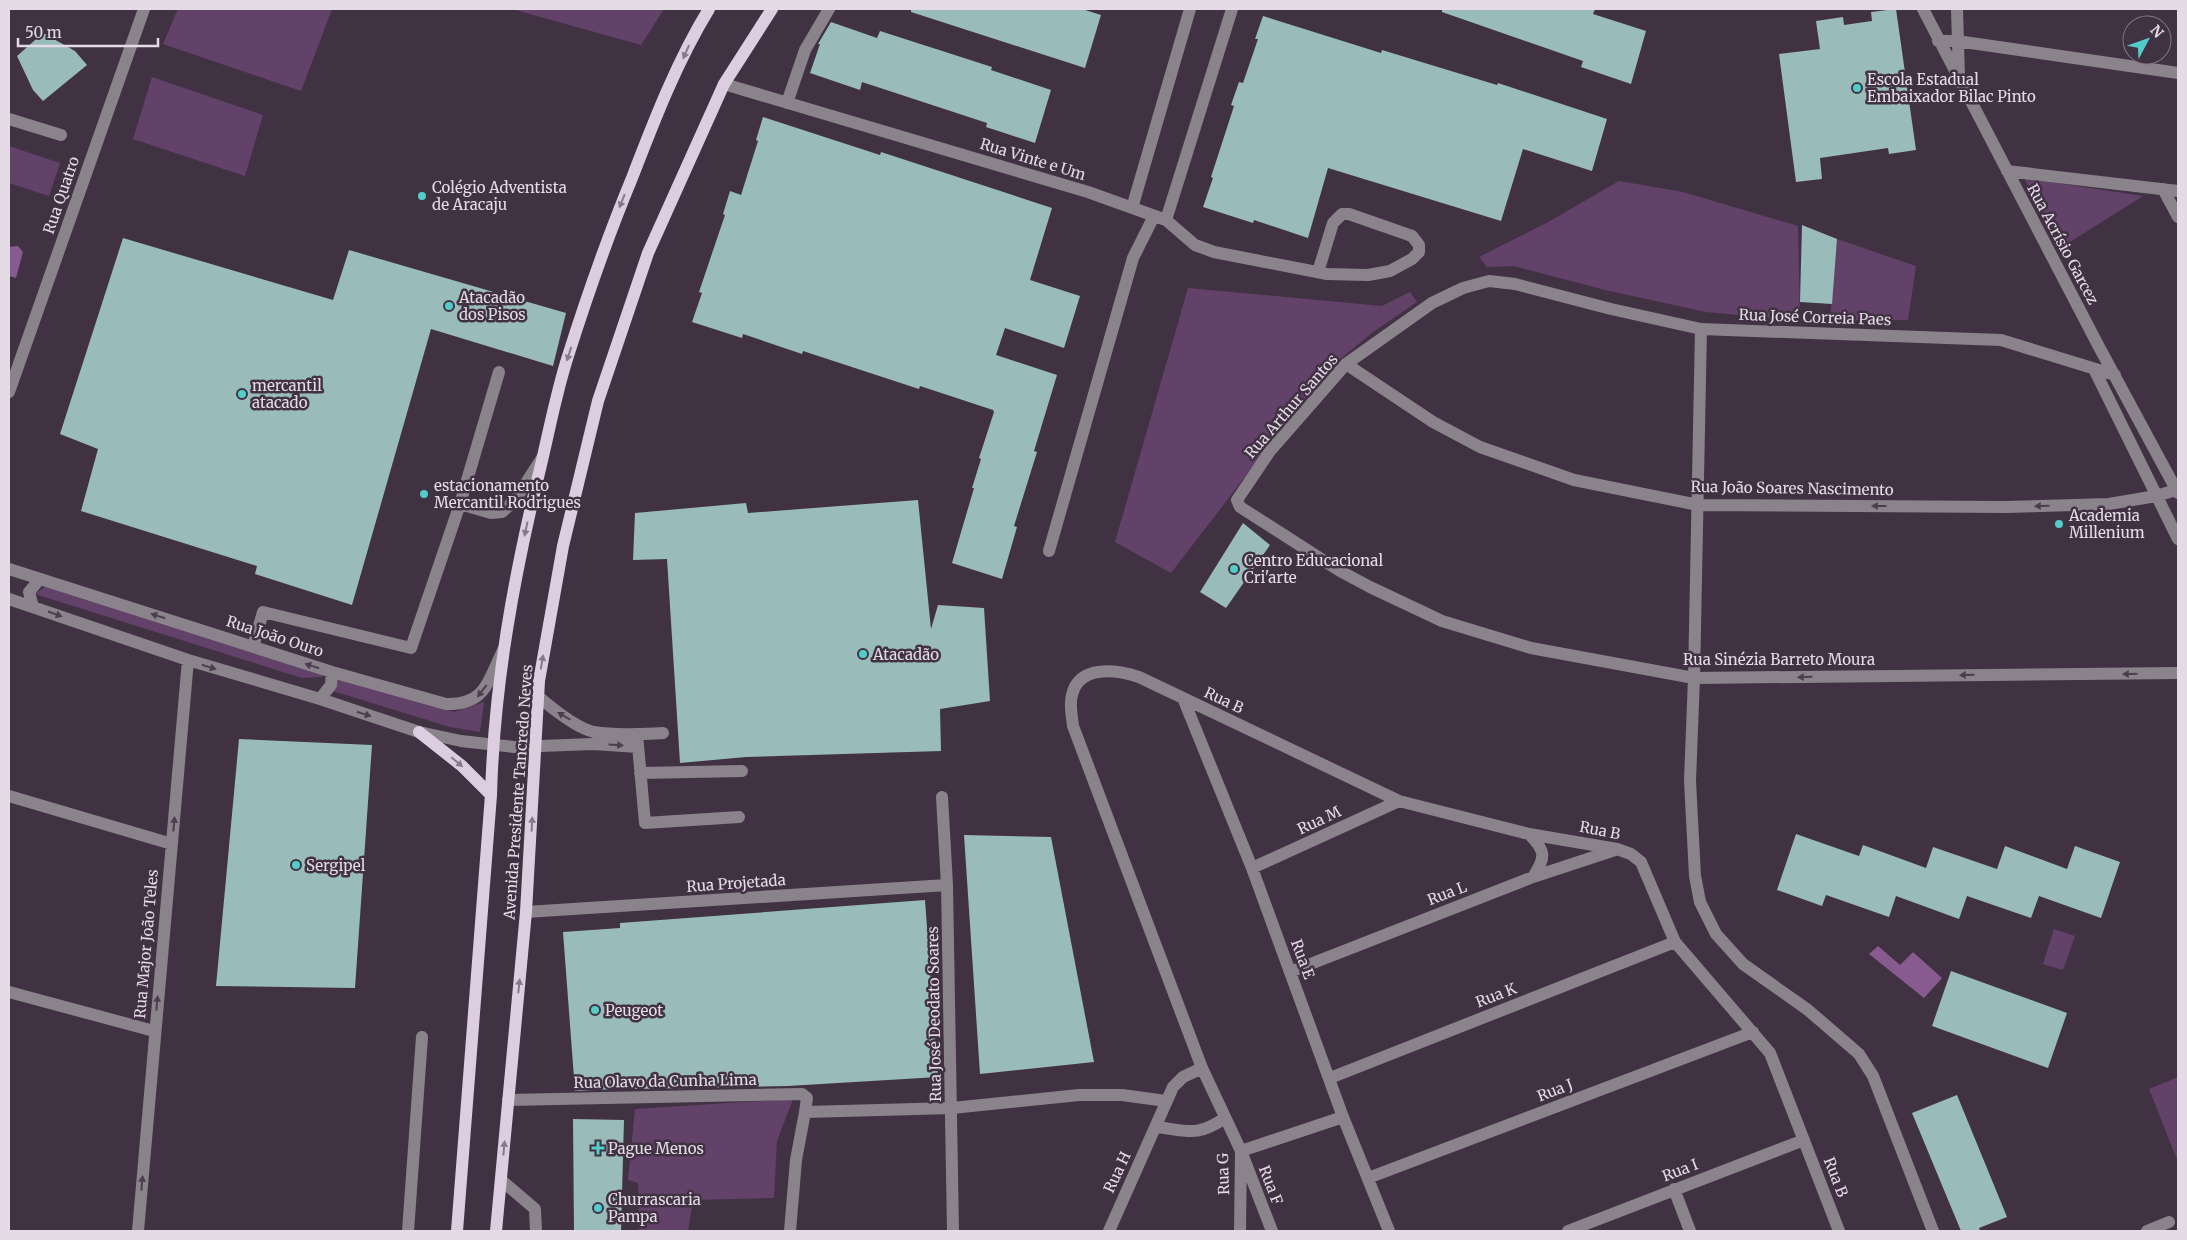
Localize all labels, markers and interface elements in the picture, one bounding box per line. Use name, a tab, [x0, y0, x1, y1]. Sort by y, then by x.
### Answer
scale bar	[18, 15, 158, 47]
north arrow	[2122, 15, 2172, 65]
text: N	[2146, 21, 2167, 42]
text: 50 m	[25, 23, 62, 42]
one-way arrow	[682, 45, 690, 59]
place label: Escola Estadual Embaixador Bilac Pinto	[1867, 70, 2036, 106]
marker: Escola Estadual Embaixador Bilac Pinto	[1851, 82, 1863, 94]
street label: Rua Vinte e Um	[978, 134, 1088, 184]
street label: Rua Quatro	[39, 154, 83, 236]
place label: Colégio Adventista de Aracaju	[432, 178, 567, 214]
street label: Rua Acrísio Garcez	[2023, 180, 2103, 308]
marker: Colégio Adventista de Aracaju	[416, 190, 428, 202]
one-way arrow	[618, 194, 626, 208]
place label: Atacadão dos Pisos	[458, 288, 526, 324]
marker: Atacadão dos Pisos	[443, 300, 455, 312]
street label: Rua José Correia Paes	[1738, 305, 1892, 329]
one-way arrow	[564, 347, 572, 362]
street label: Rua Arthur Santos	[1240, 350, 1342, 462]
place label: mercantil atacado	[252, 376, 322, 412]
marker: mercantil atacado	[236, 388, 248, 400]
place label: estacionamento Mercantil Rodrigues	[434, 476, 581, 512]
street label: Rua João Soares Nascimento	[1690, 477, 1894, 499]
marker: estacionamento Mercantil Rodrigues	[418, 488, 430, 500]
one-way arrow	[1871, 502, 1887, 510]
one-way arrow	[2033, 502, 2049, 510]
place label: Academia Millenium	[2068, 506, 2145, 542]
marker: Academia Millenium	[2053, 518, 2065, 530]
one-way arrow	[522, 522, 530, 537]
place label: Centro Educacional Cri'arte	[1244, 551, 1383, 587]
marker: Centro Educacional Cri'arte	[1228, 563, 1240, 575]
one-way arrow	[48, 610, 63, 618]
one-way arrow	[150, 611, 165, 619]
street label: Rua João Ouro	[224, 611, 326, 661]
place label: Atacadão	[872, 645, 939, 664]
marker: Atacadão	[857, 648, 869, 660]
street label: Rua Sinézia Barreto Moura	[1683, 650, 1875, 669]
one-way arrow	[539, 654, 547, 670]
one-way arrow	[304, 661, 319, 669]
one-way arrow	[201, 663, 216, 671]
street label: Avenida Presidente Tancredo Neves	[500, 664, 536, 921]
one-way arrow	[2121, 670, 2137, 678]
one-way arrow	[1959, 671, 1975, 679]
one-way arrow	[1796, 673, 1812, 681]
street label: Rua B	[1201, 683, 1247, 717]
one-way arrow	[476, 684, 487, 697]
one-way arrow	[357, 710, 372, 718]
one-way arrow	[558, 712, 571, 721]
one-way arrow	[608, 741, 624, 749]
one-way arrow	[450, 756, 463, 767]
street label: Rua M	[1294, 802, 1344, 838]
one-way arrow	[170, 816, 178, 832]
one-way arrow	[528, 816, 536, 832]
street label: Rua B	[1578, 817, 1622, 843]
place label: Sergipel	[306, 856, 366, 875]
marker: Sergipel	[290, 859, 302, 871]
street label: Rua Major João Teles	[130, 869, 162, 1019]
street label: Rua Projetada	[686, 870, 786, 896]
street label: Rua L	[1425, 877, 1470, 909]
street label: Rua José Deodato Soares	[923, 926, 945, 1102]
street label: Rua E	[1287, 937, 1319, 982]
one-way arrow	[515, 978, 523, 994]
street label: Rua K	[1473, 979, 1519, 1011]
one-way arrow	[153, 995, 161, 1011]
place label: Peugeot	[605, 1001, 663, 1020]
marker: Peugeot	[589, 1004, 601, 1016]
street label: Rua Olavo da Cunha Lima	[573, 1070, 757, 1092]
street label: Rua J	[1534, 1074, 1576, 1105]
place label: Pague Menos	[608, 1139, 704, 1158]
one-way arrow	[500, 1140, 508, 1156]
marker: Pague Menos	[592, 1142, 604, 1154]
street label: Rua H	[1099, 1148, 1135, 1196]
street label: Rua G	[1213, 1152, 1233, 1195]
street label: Rua B	[1820, 1154, 1852, 1200]
street label: Rua I	[1659, 1155, 1701, 1185]
street label: Rua F	[1255, 1163, 1287, 1207]
one-way arrow	[138, 1174, 146, 1190]
place label: Churrascaria Pampa	[608, 1190, 701, 1226]
marker: Churrascaria Pampa	[592, 1202, 604, 1214]

